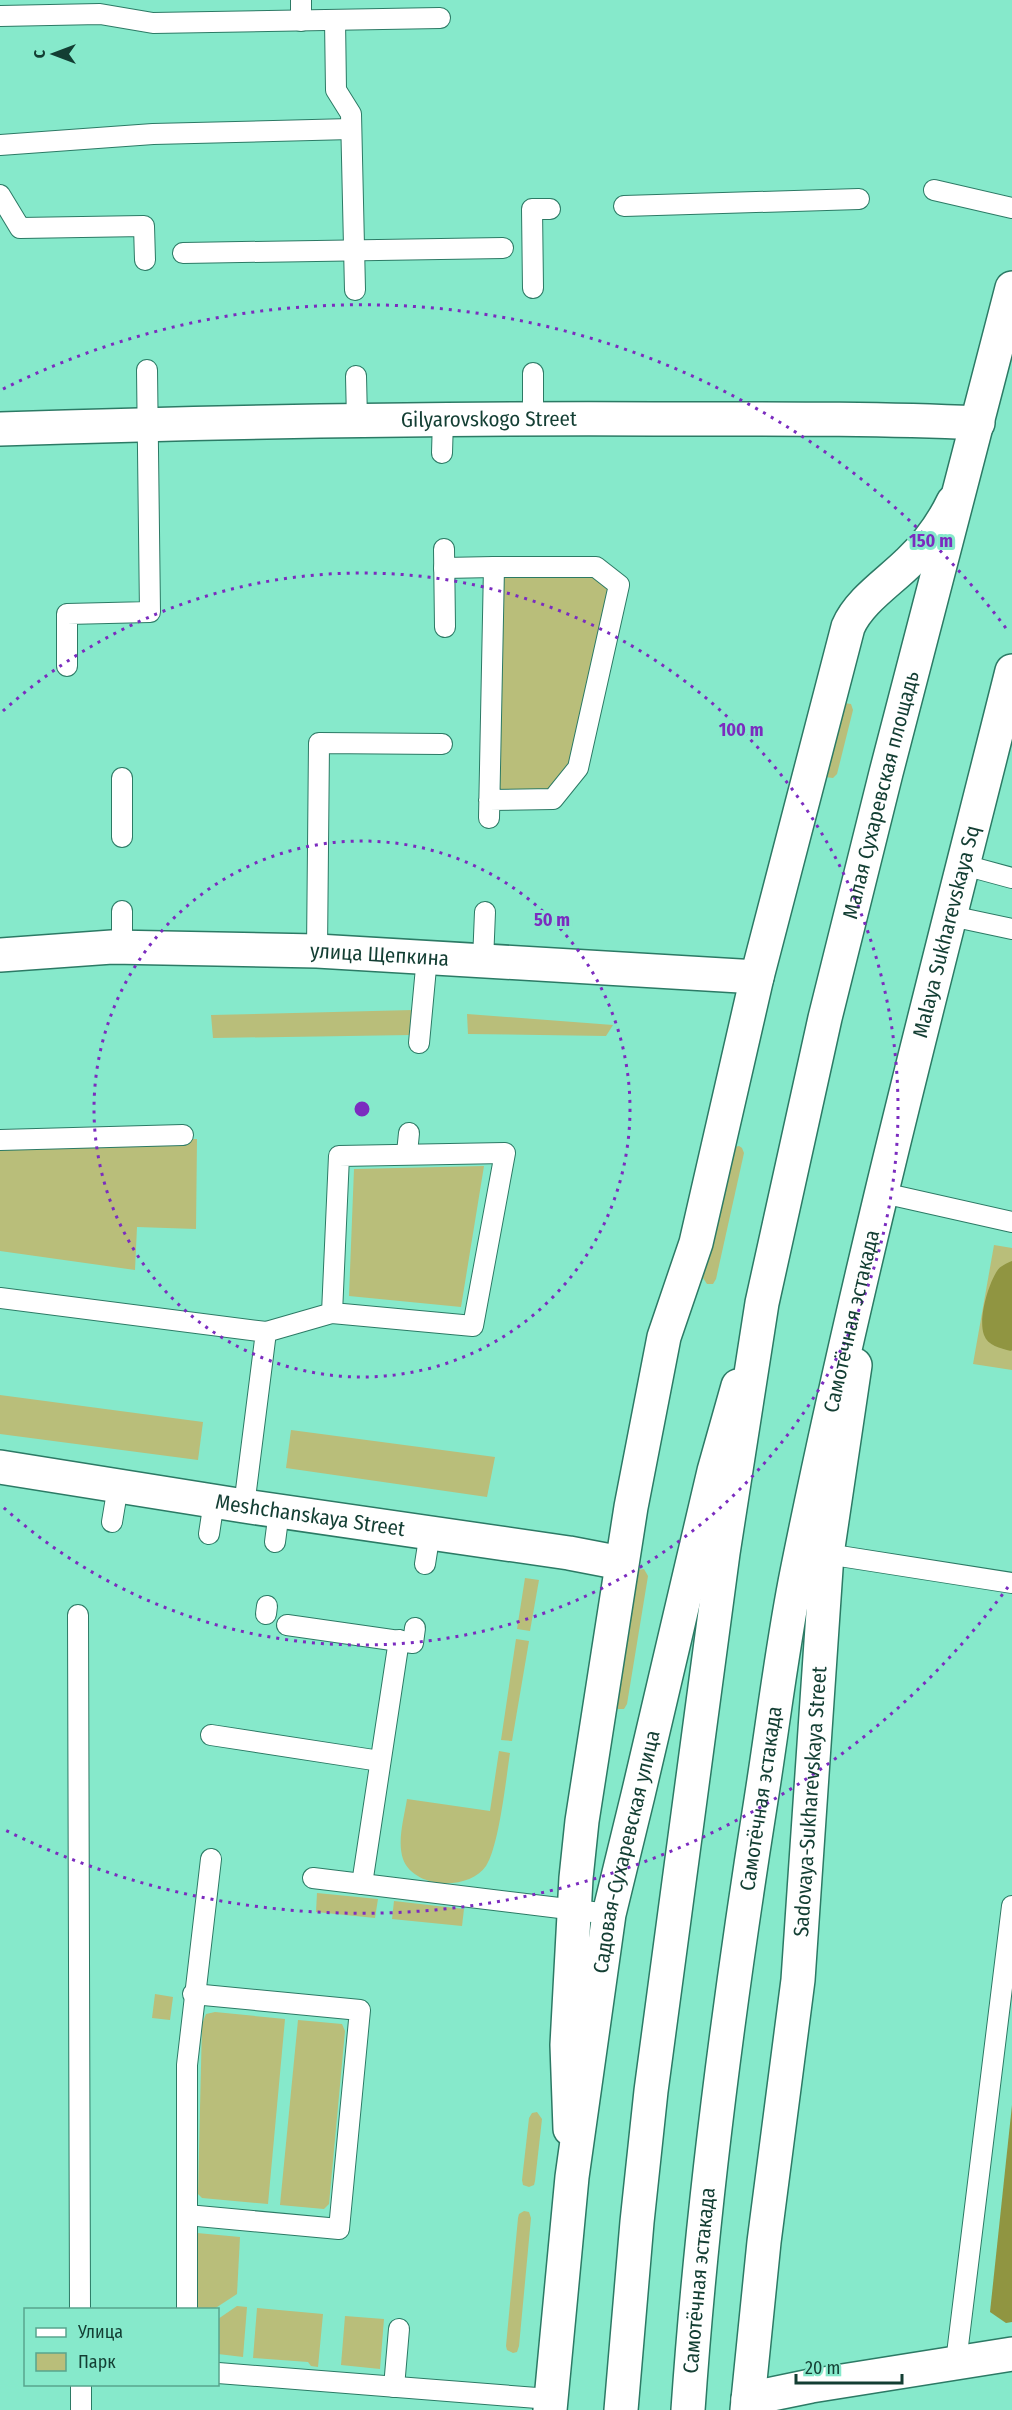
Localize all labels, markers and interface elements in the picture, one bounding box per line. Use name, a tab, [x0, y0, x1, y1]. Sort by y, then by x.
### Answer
north arrow	[24, 24, 84, 84]
text: С	[30, 49, 49, 58]
street label: Gilyarovskogo Street	[401, 406, 577, 433]
text: 150 m	[909, 530, 953, 552]
street label: Малая Сухаревская площадь	[837, 668, 925, 922]
text: 100 m	[719, 719, 763, 741]
street label: Malaya Sukharevskaya Sq	[907, 823, 986, 1040]
text: 50 m	[534, 909, 570, 931]
street label: улица Щепкина	[310, 938, 450, 972]
centre of rings	[352, 1099, 372, 1119]
street label: Самотёчная эстакада	[818, 1227, 885, 1415]
street label: Meshchanskaya Street	[214, 1489, 407, 1542]
street label: Sadovaya-Sukharevskaya Street	[788, 1665, 832, 1938]
street label: Самотёчная эстакада	[734, 1704, 788, 1893]
street label: Садовая-Сухаревская улица	[588, 1728, 666, 1975]
street label: Самотёчная эстакада	[678, 2186, 721, 2374]
legend	[24, 2308, 219, 2386]
text: Улица	[77, 2321, 123, 2343]
scale bar	[796, 2347, 902, 2385]
text: Парк	[78, 2351, 116, 2373]
text: 20 m	[805, 2357, 840, 2379]

